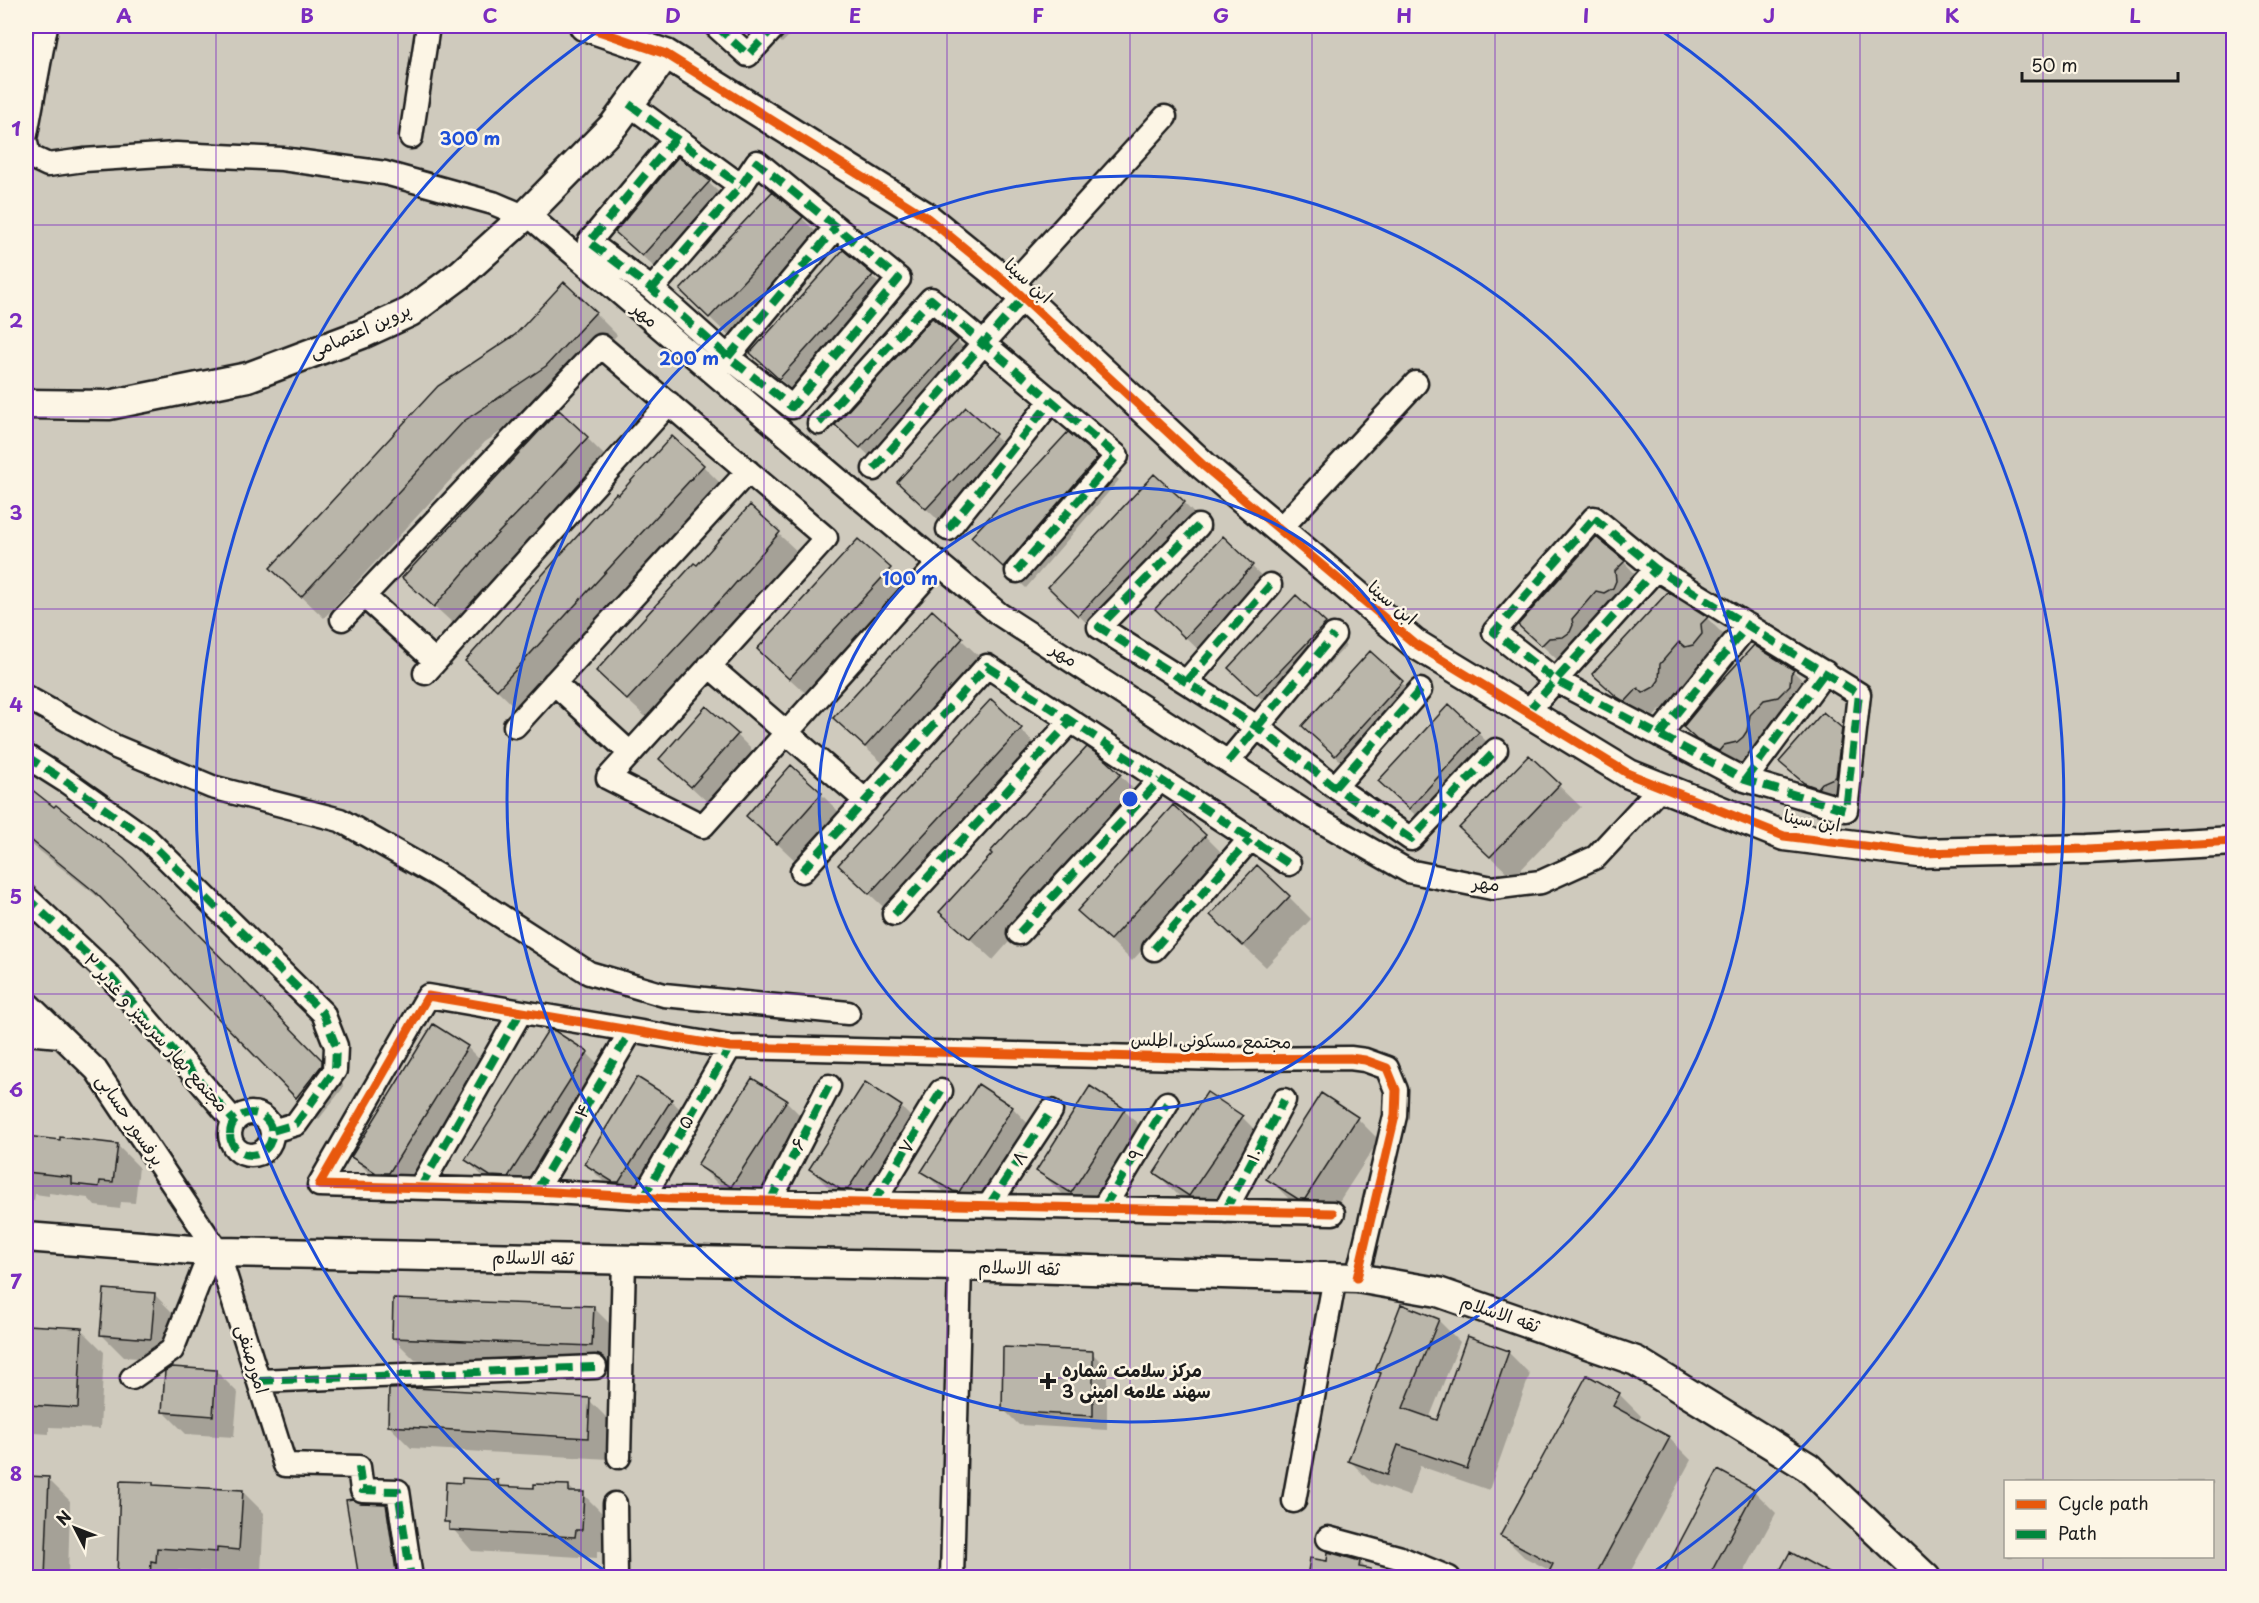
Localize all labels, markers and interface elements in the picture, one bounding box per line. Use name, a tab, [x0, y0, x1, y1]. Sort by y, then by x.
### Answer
text: A	[116, 0, 132, 30]
text: B	[300, 0, 314, 30]
text: C	[482, 0, 498, 30]
text: D	[665, 0, 681, 30]
text: E	[849, 0, 861, 30]
text: F	[1032, 0, 1044, 30]
text: G	[1213, 0, 1229, 30]
text: H	[1396, 0, 1412, 30]
text: I	[1583, 0, 1589, 30]
text: J	[1763, 0, 1775, 30]
text: K	[1945, 0, 1960, 30]
text: L	[2129, 0, 2141, 30]
scale bar	[2022, 45, 2178, 83]
text: 50 m	[2031, 51, 2078, 78]
text: 1	[11, 113, 21, 143]
text: 300 m	[440, 124, 500, 151]
street label: ابن سینا	[999, 251, 1059, 309]
street label: مهر	[625, 293, 665, 333]
street label: پروین اعتصامی	[304, 295, 415, 364]
text: 2	[9, 305, 23, 335]
text: 200 m	[659, 344, 719, 371]
text: 3	[9, 497, 23, 527]
text: 100 m	[882, 564, 938, 591]
street label: ابن سینا	[1362, 573, 1424, 631]
street label: مهر	[1044, 634, 1084, 673]
text: 4	[9, 689, 23, 719]
centre of rings	[1120, 789, 1140, 809]
street label: ابن سینا	[1782, 801, 1843, 838]
street label: مهر	[1469, 868, 1501, 897]
text: 5	[10, 881, 22, 911]
street label: مجتمع بهار سرسبز و غدیر ۲	[77, 946, 236, 1118]
street label: مجتمع مسکونی اطلس	[1130, 1025, 1292, 1055]
street label: پرفسور حسابی	[90, 1068, 172, 1171]
text: 6	[9, 1074, 23, 1104]
street label: ۴	[567, 1097, 597, 1123]
street label: ۵	[670, 1109, 700, 1133]
street label: ۶	[783, 1132, 812, 1154]
street label: ۷	[891, 1134, 921, 1159]
street label: ۹	[1120, 1142, 1149, 1166]
street label: ۱۰	[1239, 1142, 1269, 1166]
street label: ۸	[1004, 1145, 1033, 1170]
street label: ثقه الاسلام	[492, 1242, 575, 1273]
street label: ثقه الاسلام	[978, 1252, 1061, 1283]
text: 7	[10, 1266, 22, 1296]
street label: ثقه الاسلام	[1457, 1287, 1544, 1341]
street label: امورصنفی	[230, 1321, 277, 1396]
place label: مرکز سلامت شماره 3 سهند علامه امینی	[1062, 1356, 1211, 1404]
marker: مرکز سلامت شماره 3 سهند علامه امینی	[1039, 1372, 1057, 1390]
text: 8	[10, 1458, 22, 1488]
legend	[2004, 1480, 2214, 1558]
text: Cycle path	[2058, 1489, 2149, 1516]
north arrow	[45, 1498, 105, 1558]
text: N	[50, 1505, 76, 1530]
text: Path	[2058, 1519, 2097, 1546]

